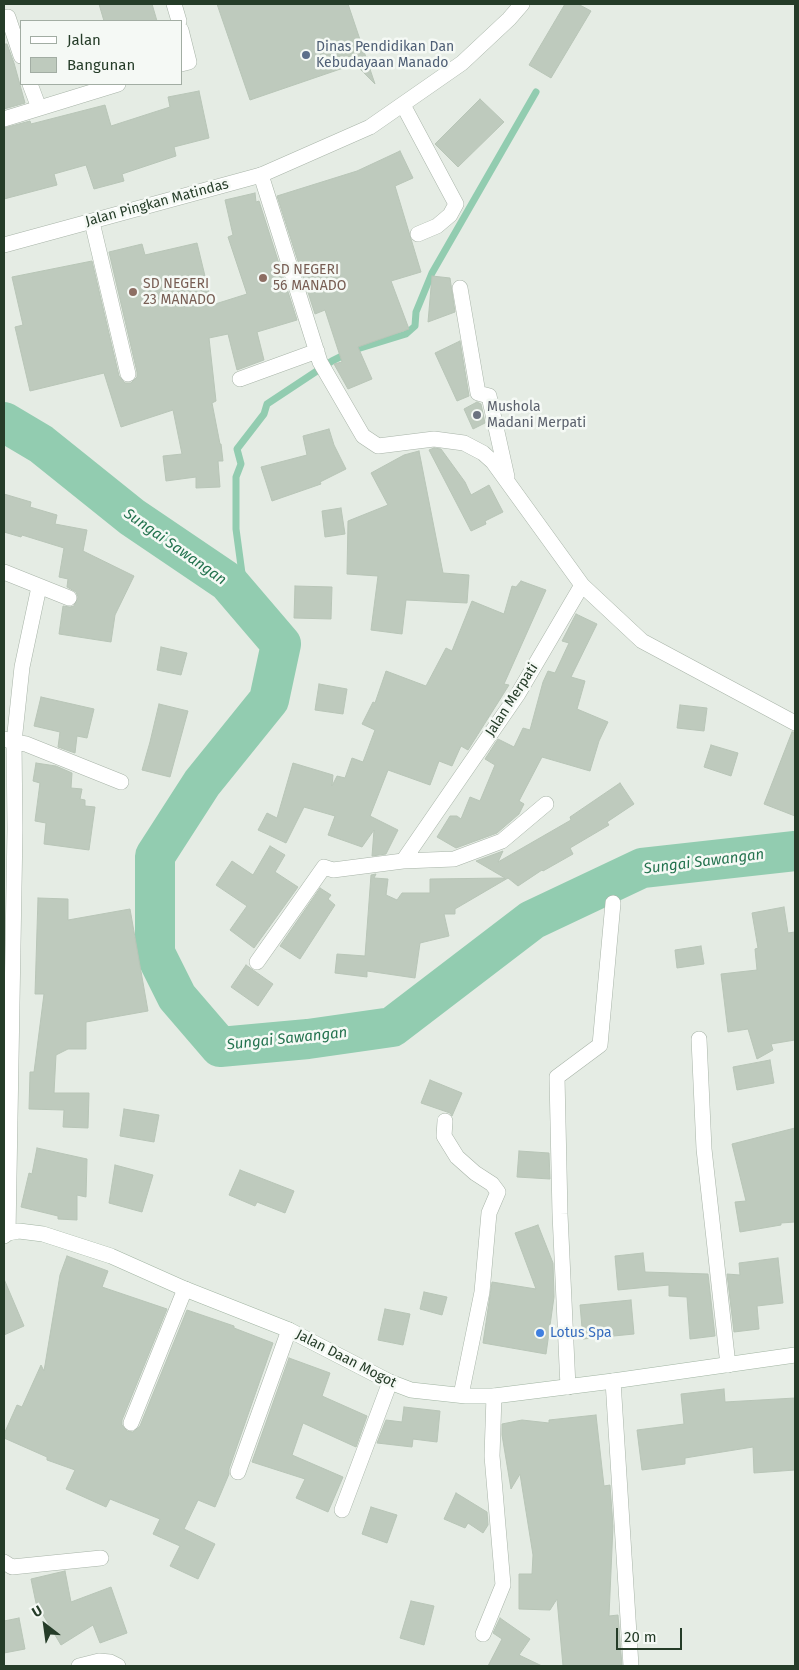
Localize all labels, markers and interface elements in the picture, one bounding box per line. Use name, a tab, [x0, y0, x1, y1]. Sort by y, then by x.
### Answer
legend	[20, 20, 182, 85]
text: Jalan	[67, 31, 101, 49]
place label: Dinas Pendidikan Dan Kebudayaan Manado	[316, 39, 454, 72]
marker: Dinas Pendidikan Dan Kebudayaan Manado	[300, 49, 312, 61]
text: Bangunan	[67, 56, 135, 74]
street label: Jalan Pingkan Matindas	[84, 176, 230, 230]
place label: SD NEGERI 56 MANADO	[273, 262, 346, 294]
marker: SD NEGERI 56 MANADO	[257, 272, 269, 284]
place label: SD NEGERI 23 MANADO	[143, 276, 216, 308]
marker: SD NEGERI 23 MANADO	[127, 286, 139, 298]
place label: Mushola Madani Merpati	[487, 399, 586, 432]
marker: Mushola Madani Merpati	[471, 409, 483, 421]
water label: Sungai Sawangan	[120, 505, 230, 589]
street label: Jalan Merpati	[482, 660, 542, 740]
water label: Sungai Sawangan	[643, 846, 765, 878]
water label: Sungai Sawangan	[226, 1024, 348, 1054]
place label: Lotus Spa	[550, 1325, 612, 1341]
street label: Jalan Daan Mogot	[293, 1326, 399, 1392]
marker: Lotus Spa	[534, 1327, 546, 1339]
north arrow	[20, 1600, 70, 1650]
text: U	[29, 1602, 45, 1621]
scale bar	[619, 1618, 685, 1650]
text: 20 m	[624, 1628, 657, 1646]

